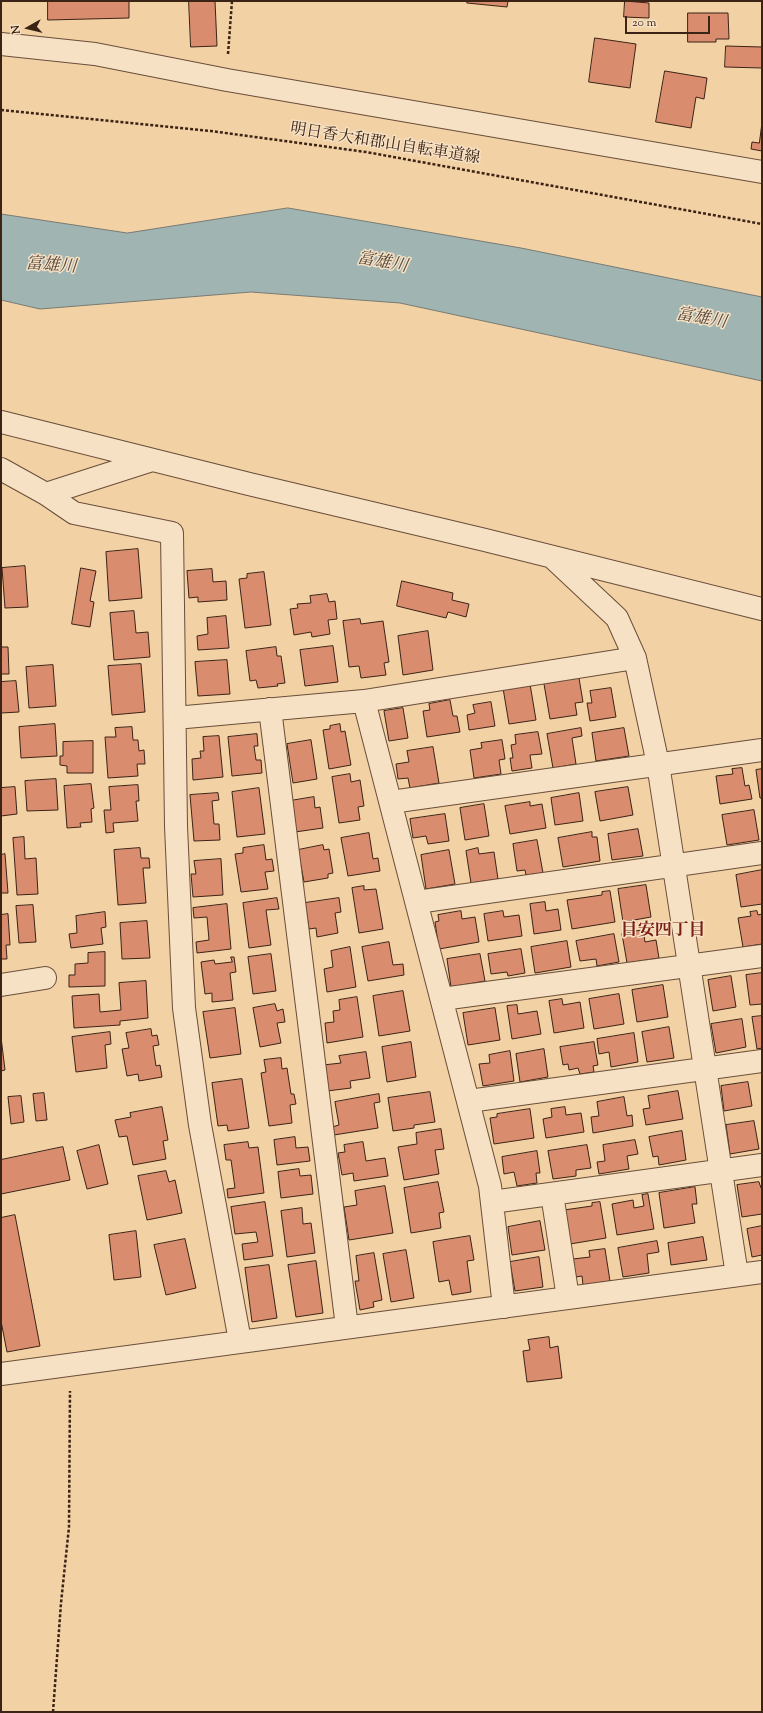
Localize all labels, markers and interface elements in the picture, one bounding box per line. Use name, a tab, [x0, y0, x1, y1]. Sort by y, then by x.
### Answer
north arrow	[8, 8, 48, 48]
scale bar	[627, 8, 712, 34]
text: 20 m	[632, 14, 656, 32]
text: N	[8, 24, 25, 35]
street label: 明日香大和郡山自転車道線	[289, 121, 481, 169]
water label: 富雄川	[355, 250, 409, 278]
water label: 富雄川	[25, 255, 77, 279]
water label: 富雄川	[674, 306, 728, 334]
district label: 目安四丁目	[621, 922, 705, 942]

